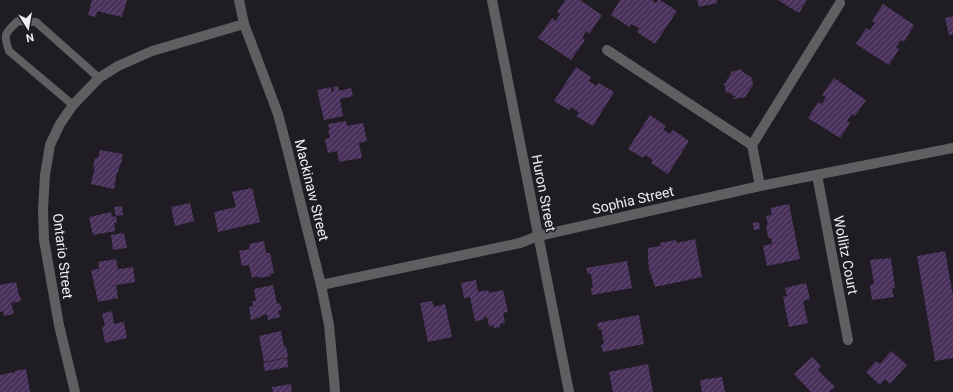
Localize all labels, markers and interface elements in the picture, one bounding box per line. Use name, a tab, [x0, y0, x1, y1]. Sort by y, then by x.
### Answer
north arrow	[8, 8, 48, 48]
text: N	[25, 30, 35, 44]
street label: Mackinaw Street	[292, 138, 332, 243]
street label: Huron Street	[529, 153, 559, 233]
street label: Sophia Street	[591, 183, 676, 217]
street label: Ontario Street	[50, 212, 76, 300]
street label: Wollitz Court	[831, 214, 862, 296]

